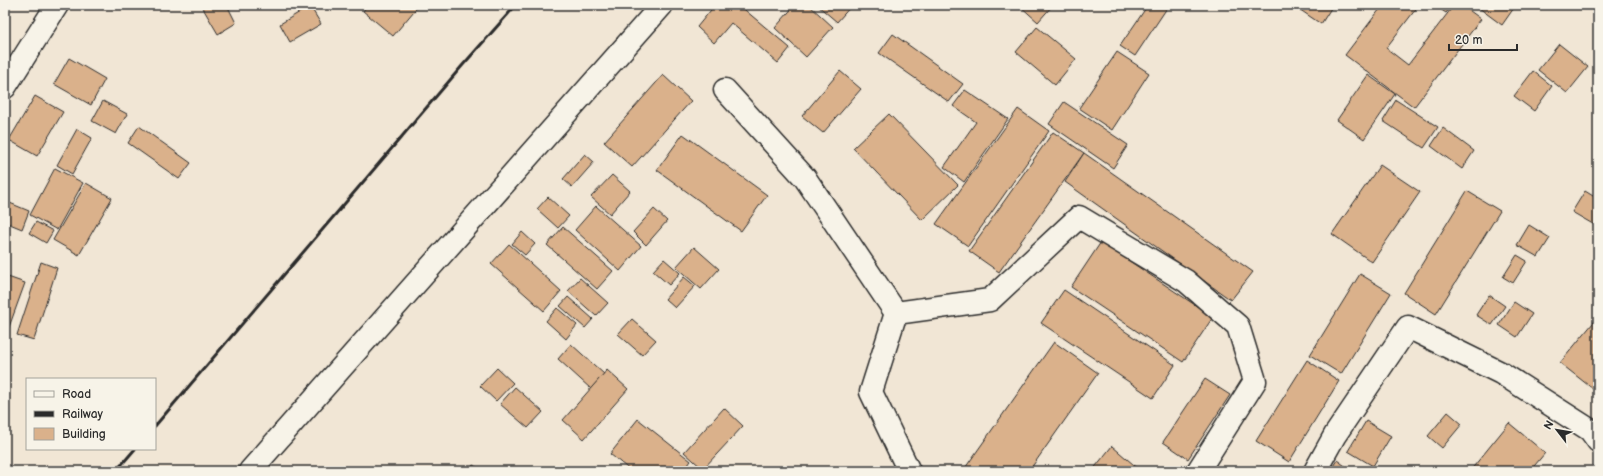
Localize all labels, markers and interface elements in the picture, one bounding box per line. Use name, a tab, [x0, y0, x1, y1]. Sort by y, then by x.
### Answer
scale bar	[1449, 26, 1517, 52]
text: 20 m	[1455, 33, 1482, 48]
legend	[26, 378, 156, 450]
text: Road	[62, 387, 91, 402]
text: Railway	[62, 407, 104, 422]
north arrow	[1537, 410, 1577, 450]
text: N	[1541, 418, 1557, 432]
text: Building	[62, 427, 106, 442]

